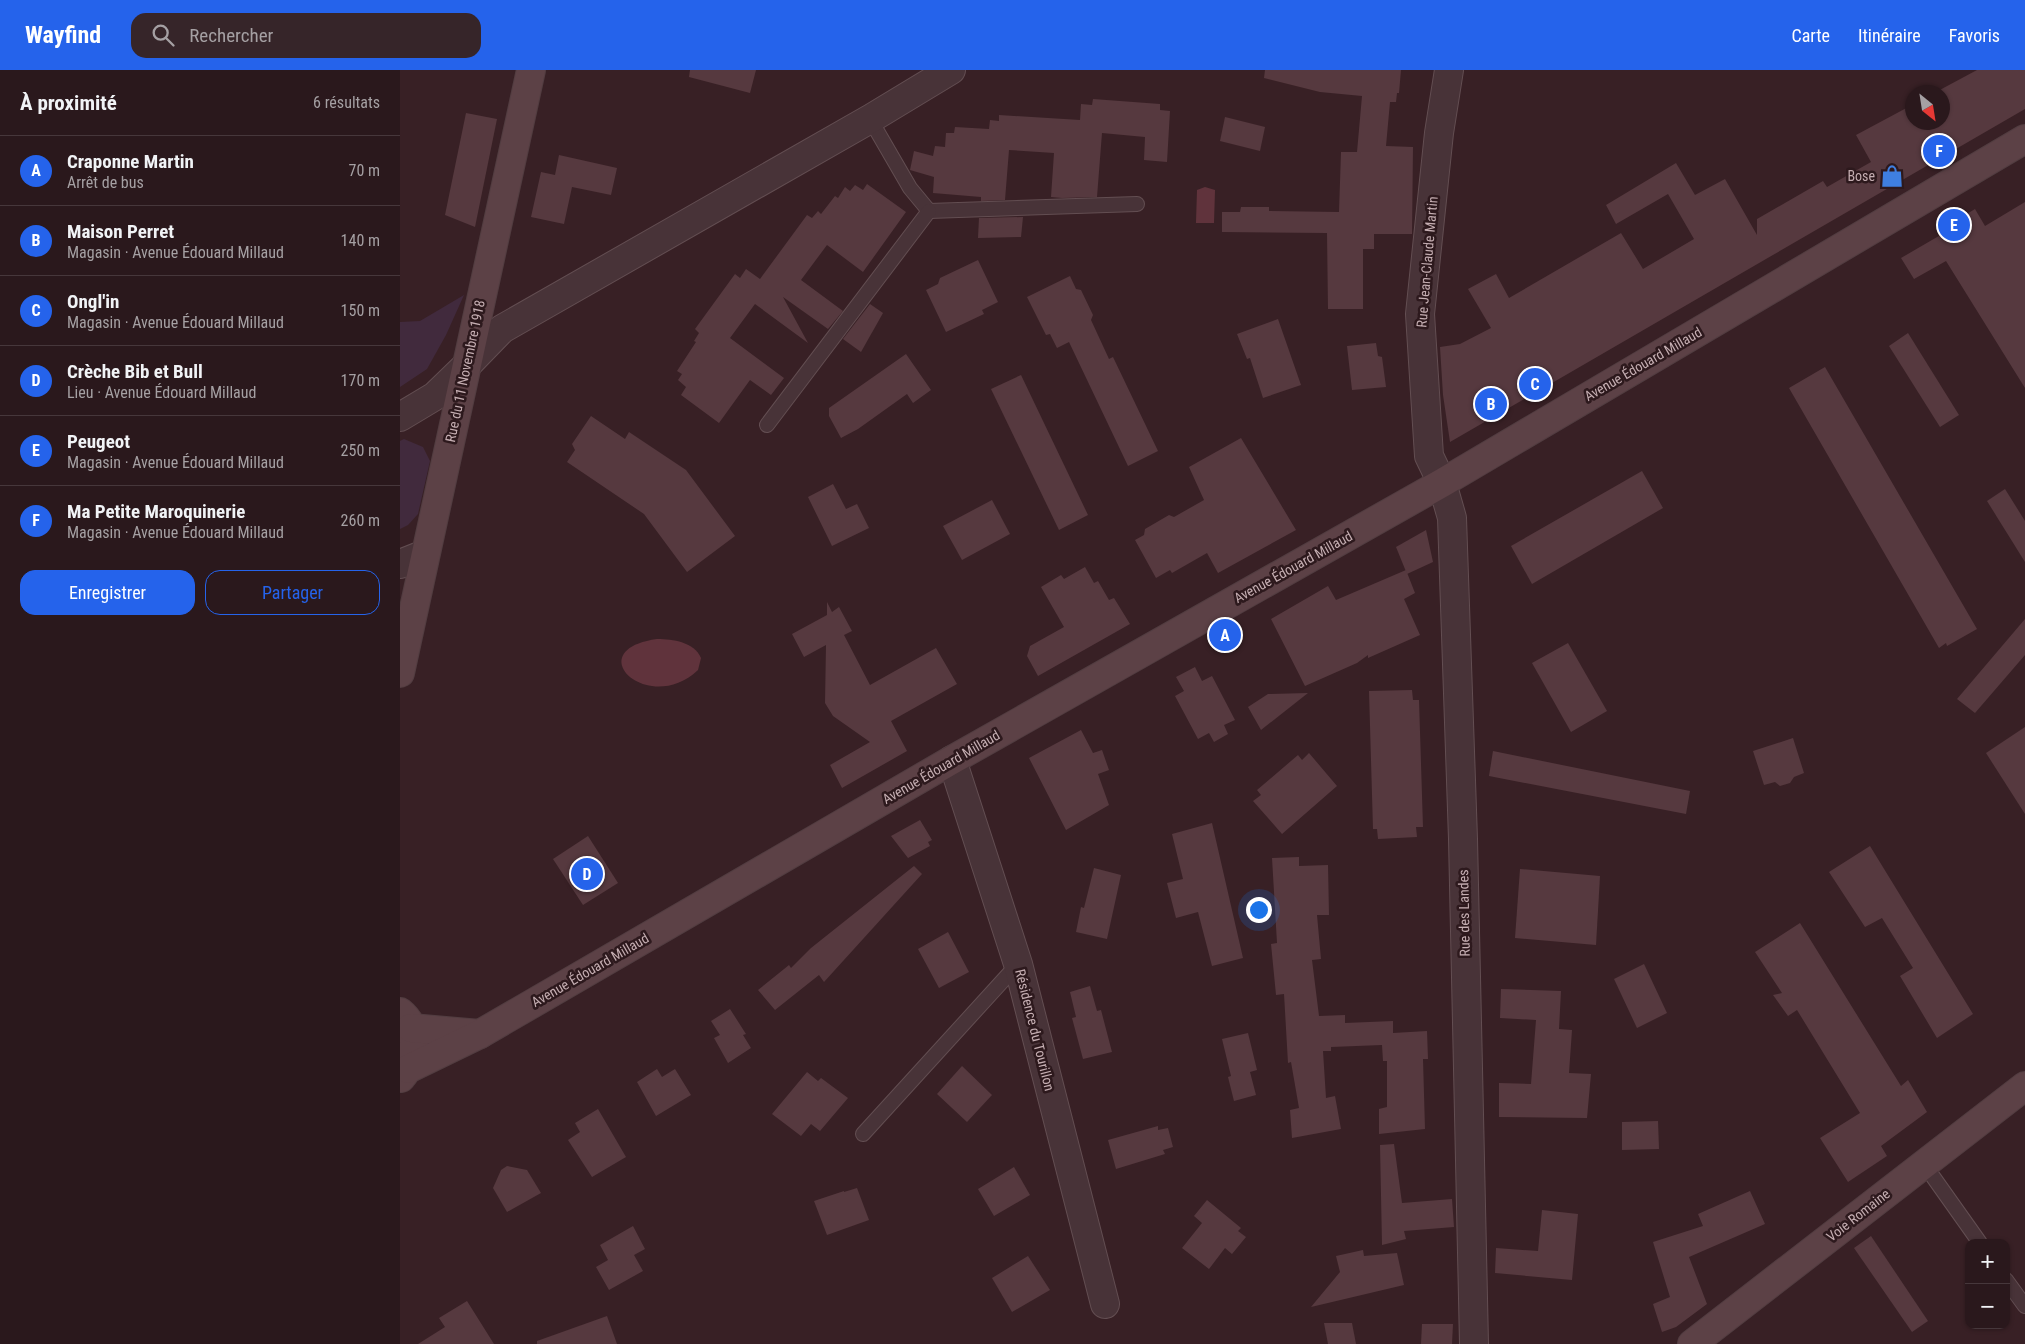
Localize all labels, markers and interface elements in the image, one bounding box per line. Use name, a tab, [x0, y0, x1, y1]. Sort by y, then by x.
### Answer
search box	[131, 13, 481, 58]
text: Wayfind	[25, 21, 101, 49]
icon: search	[149, 21, 177, 49]
text: Rechercher	[189, 24, 273, 47]
text: Carte	[1791, 25, 1830, 46]
text: Itinéraire	[1858, 25, 1921, 46]
text: Favoris	[1949, 25, 2000, 46]
north arrow	[1905, 85, 1950, 130]
text: À proximité	[20, 91, 117, 115]
text: 6 résultats	[313, 93, 380, 112]
pin: F	[1923, 132, 1955, 170]
text: Craponne Martin	[67, 150, 194, 173]
text: A	[31, 161, 41, 180]
text: 70 m	[348, 161, 380, 180]
shop icon: Bose	[1879, 163, 1905, 189]
place label: Bose	[1847, 168, 1875, 184]
text: Arrêt de bus	[67, 173, 144, 192]
street label: Rue Jean-Claude Martin	[1413, 196, 1441, 328]
pin: E	[1938, 206, 1970, 244]
text: Maison Perret	[67, 220, 174, 243]
text: B	[32, 231, 40, 250]
text: 140 m	[341, 231, 380, 250]
text: Magasin · Avenue Édouard Millaud	[67, 243, 284, 262]
text: Ongl'in	[67, 290, 119, 313]
street label: Rue du 11 Novembre 1918	[442, 298, 488, 444]
text: C	[31, 301, 41, 320]
text: 150 m	[341, 301, 380, 320]
text: Magasin · Avenue Édouard Millaud	[67, 313, 284, 332]
street label: Avenue Édouard Millaud	[1581, 323, 1704, 404]
text: Crèche Bib et Bull	[67, 360, 203, 383]
pin: C	[1519, 365, 1551, 403]
text: D	[31, 371, 41, 390]
text: 170 m	[341, 371, 380, 390]
text: Lieu · Avenue Édouard Millaud	[67, 383, 256, 402]
pin: B	[1475, 385, 1507, 423]
text: Peugeot	[67, 430, 130, 453]
text: E	[32, 441, 40, 460]
text: 250 m	[341, 441, 380, 460]
text: Magasin · Avenue Édouard Millaud	[67, 453, 284, 472]
text: Ma Petite Maroquinerie	[67, 500, 245, 523]
text: F	[32, 511, 40, 530]
text: 260 m	[341, 511, 380, 530]
text: Magasin · Avenue Édouard Millaud	[67, 523, 284, 542]
street label: Avenue Édouard Millaud	[1231, 527, 1355, 606]
button: Enregistrer	[20, 570, 195, 615]
button: Partager	[205, 570, 380, 615]
pin: A	[1209, 616, 1241, 654]
street label: Avenue Édouard Millaud	[879, 726, 1002, 807]
pin: D	[571, 855, 603, 893]
street label: Rue des Landes	[1455, 869, 1473, 957]
your location	[1246, 897, 1272, 923]
street label: Avenue Édouard Millaud	[528, 929, 651, 1010]
street label: Résidence du Tourillon	[1012, 967, 1058, 1093]
street label: Voie Romaine	[1823, 1185, 1893, 1245]
map controls	[1965, 1239, 2010, 1329]
button: +	[1965, 1239, 2010, 1284]
button: −	[1965, 1284, 2010, 1329]

